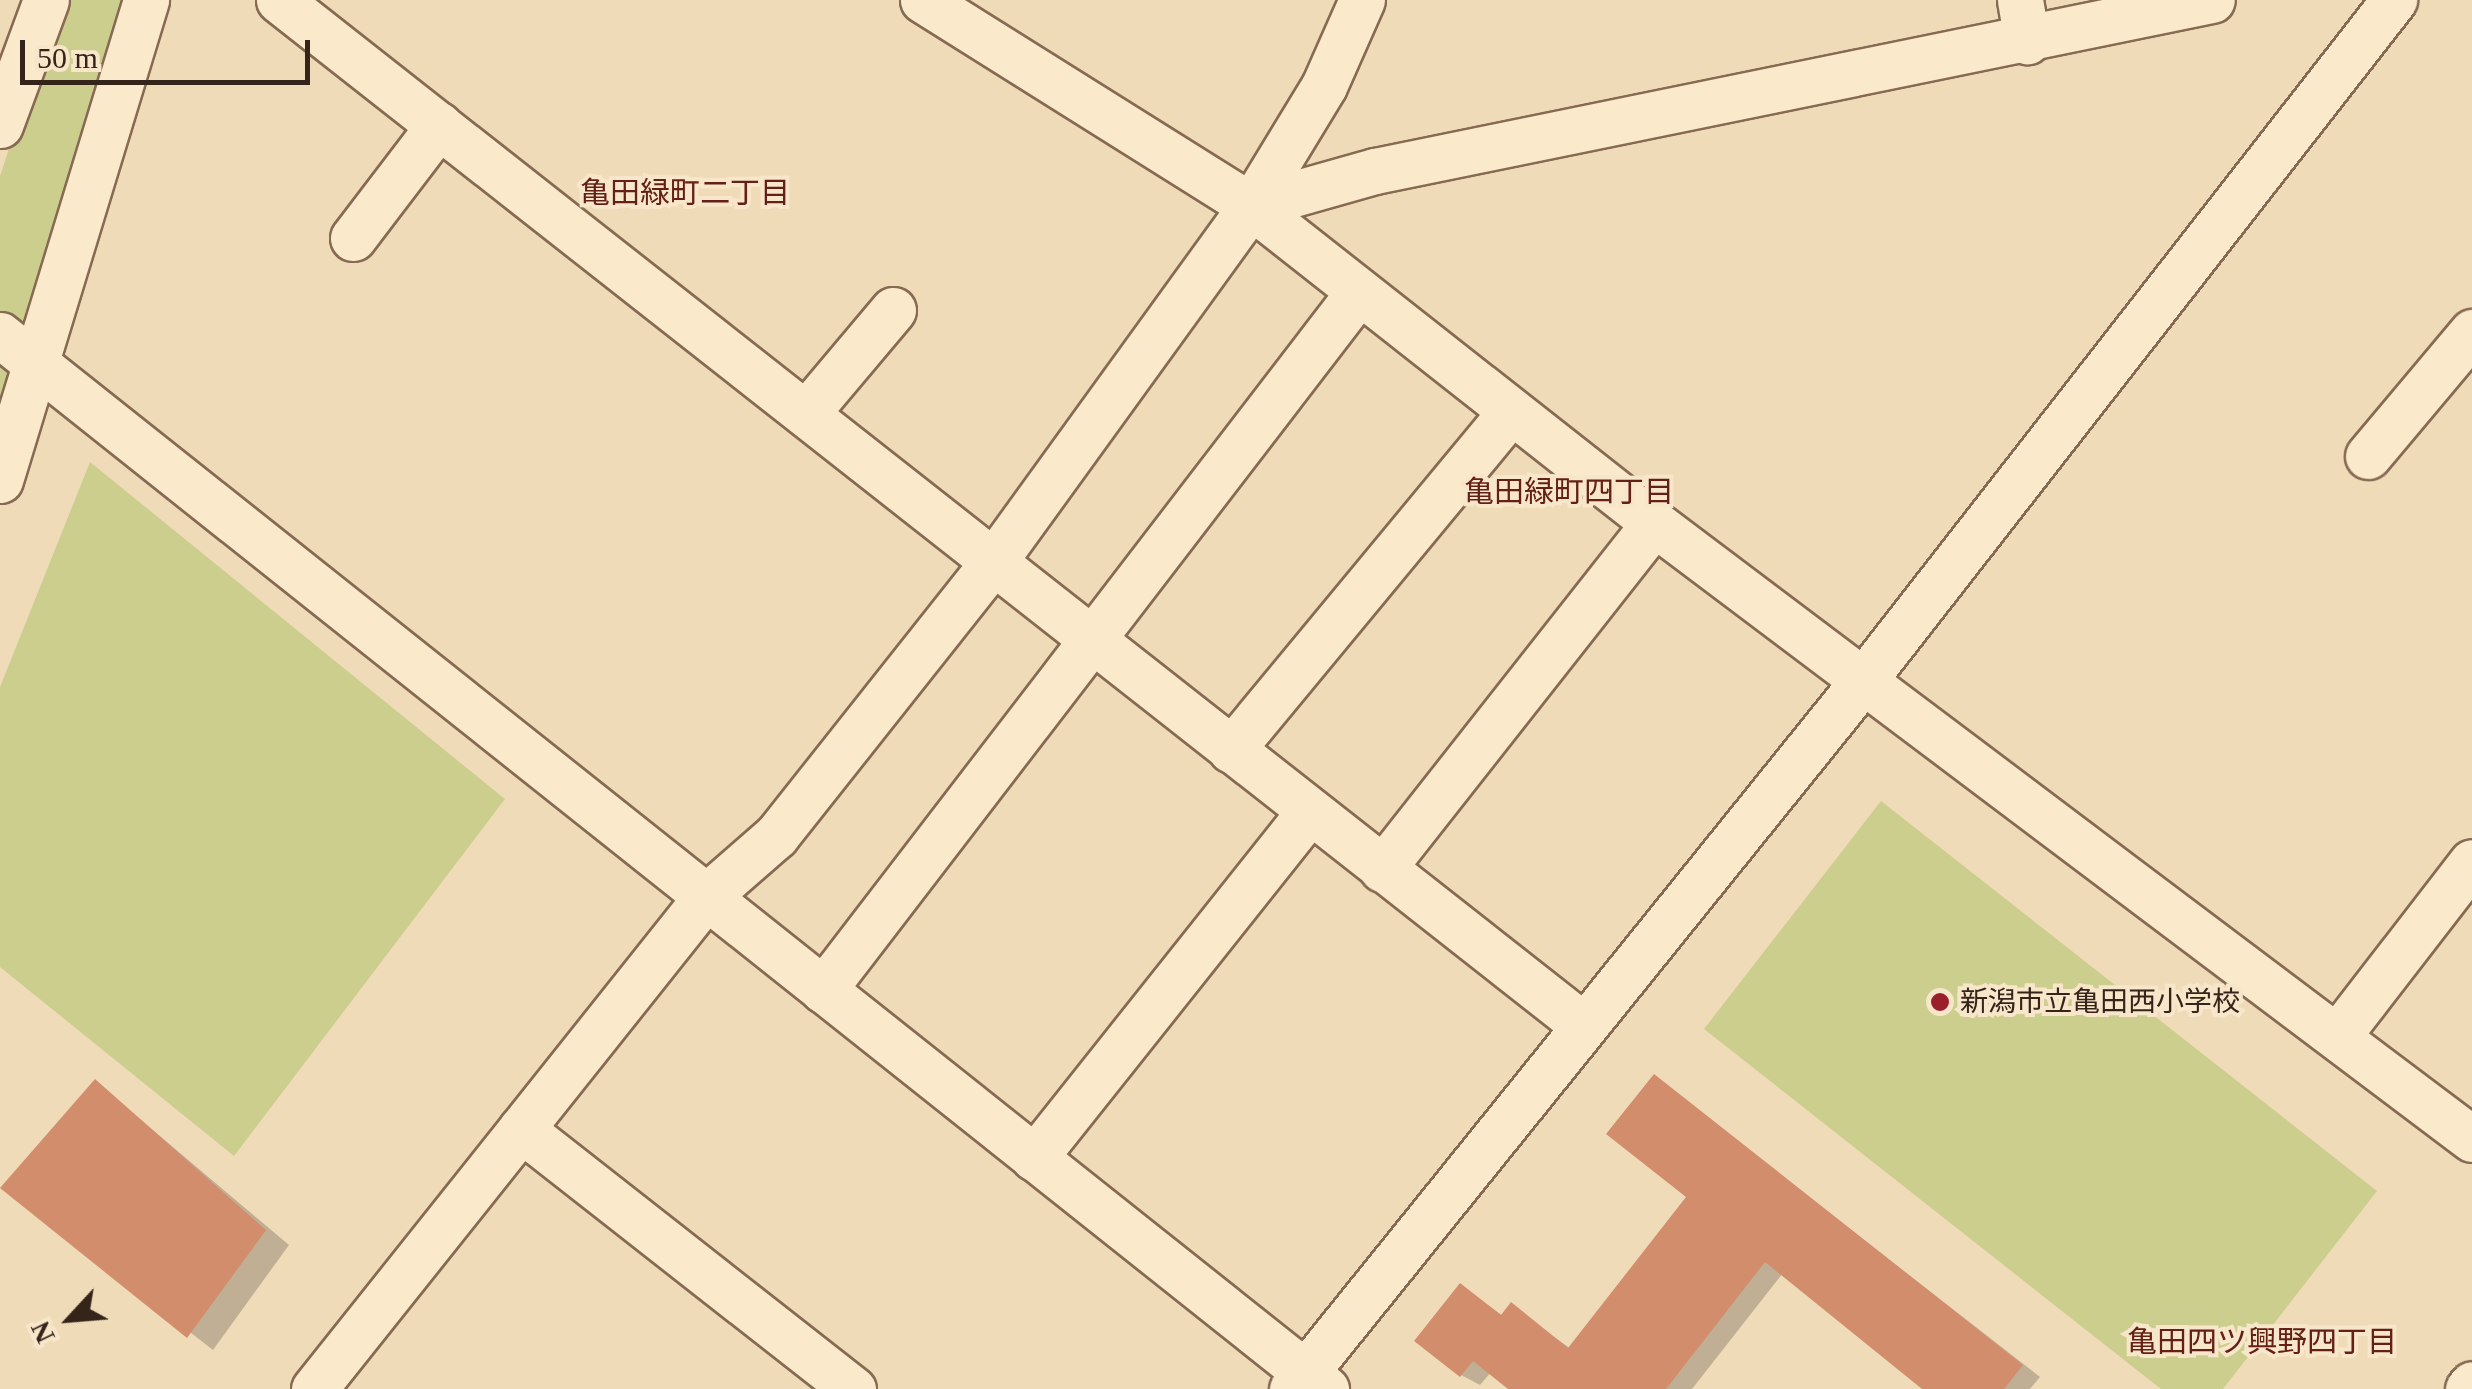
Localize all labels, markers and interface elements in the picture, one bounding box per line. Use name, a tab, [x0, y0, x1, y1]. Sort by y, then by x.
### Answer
scale bar	[25, 20, 315, 82]
text: 50 m	[37, 41, 98, 74]
district label: 亀田緑町二丁目	[580, 175, 790, 211]
district label: 亀田緑町四丁目	[1464, 474, 1674, 510]
place label: 新潟市立亀田西小学校	[1960, 985, 2240, 1019]
marker: 新潟市立亀田西小学校	[1929, 991, 1951, 1013]
north arrow	[20, 1269, 120, 1369]
text: N	[24, 1316, 61, 1348]
district label: 亀田四ツ興野四丁目	[2127, 1324, 2397, 1360]

